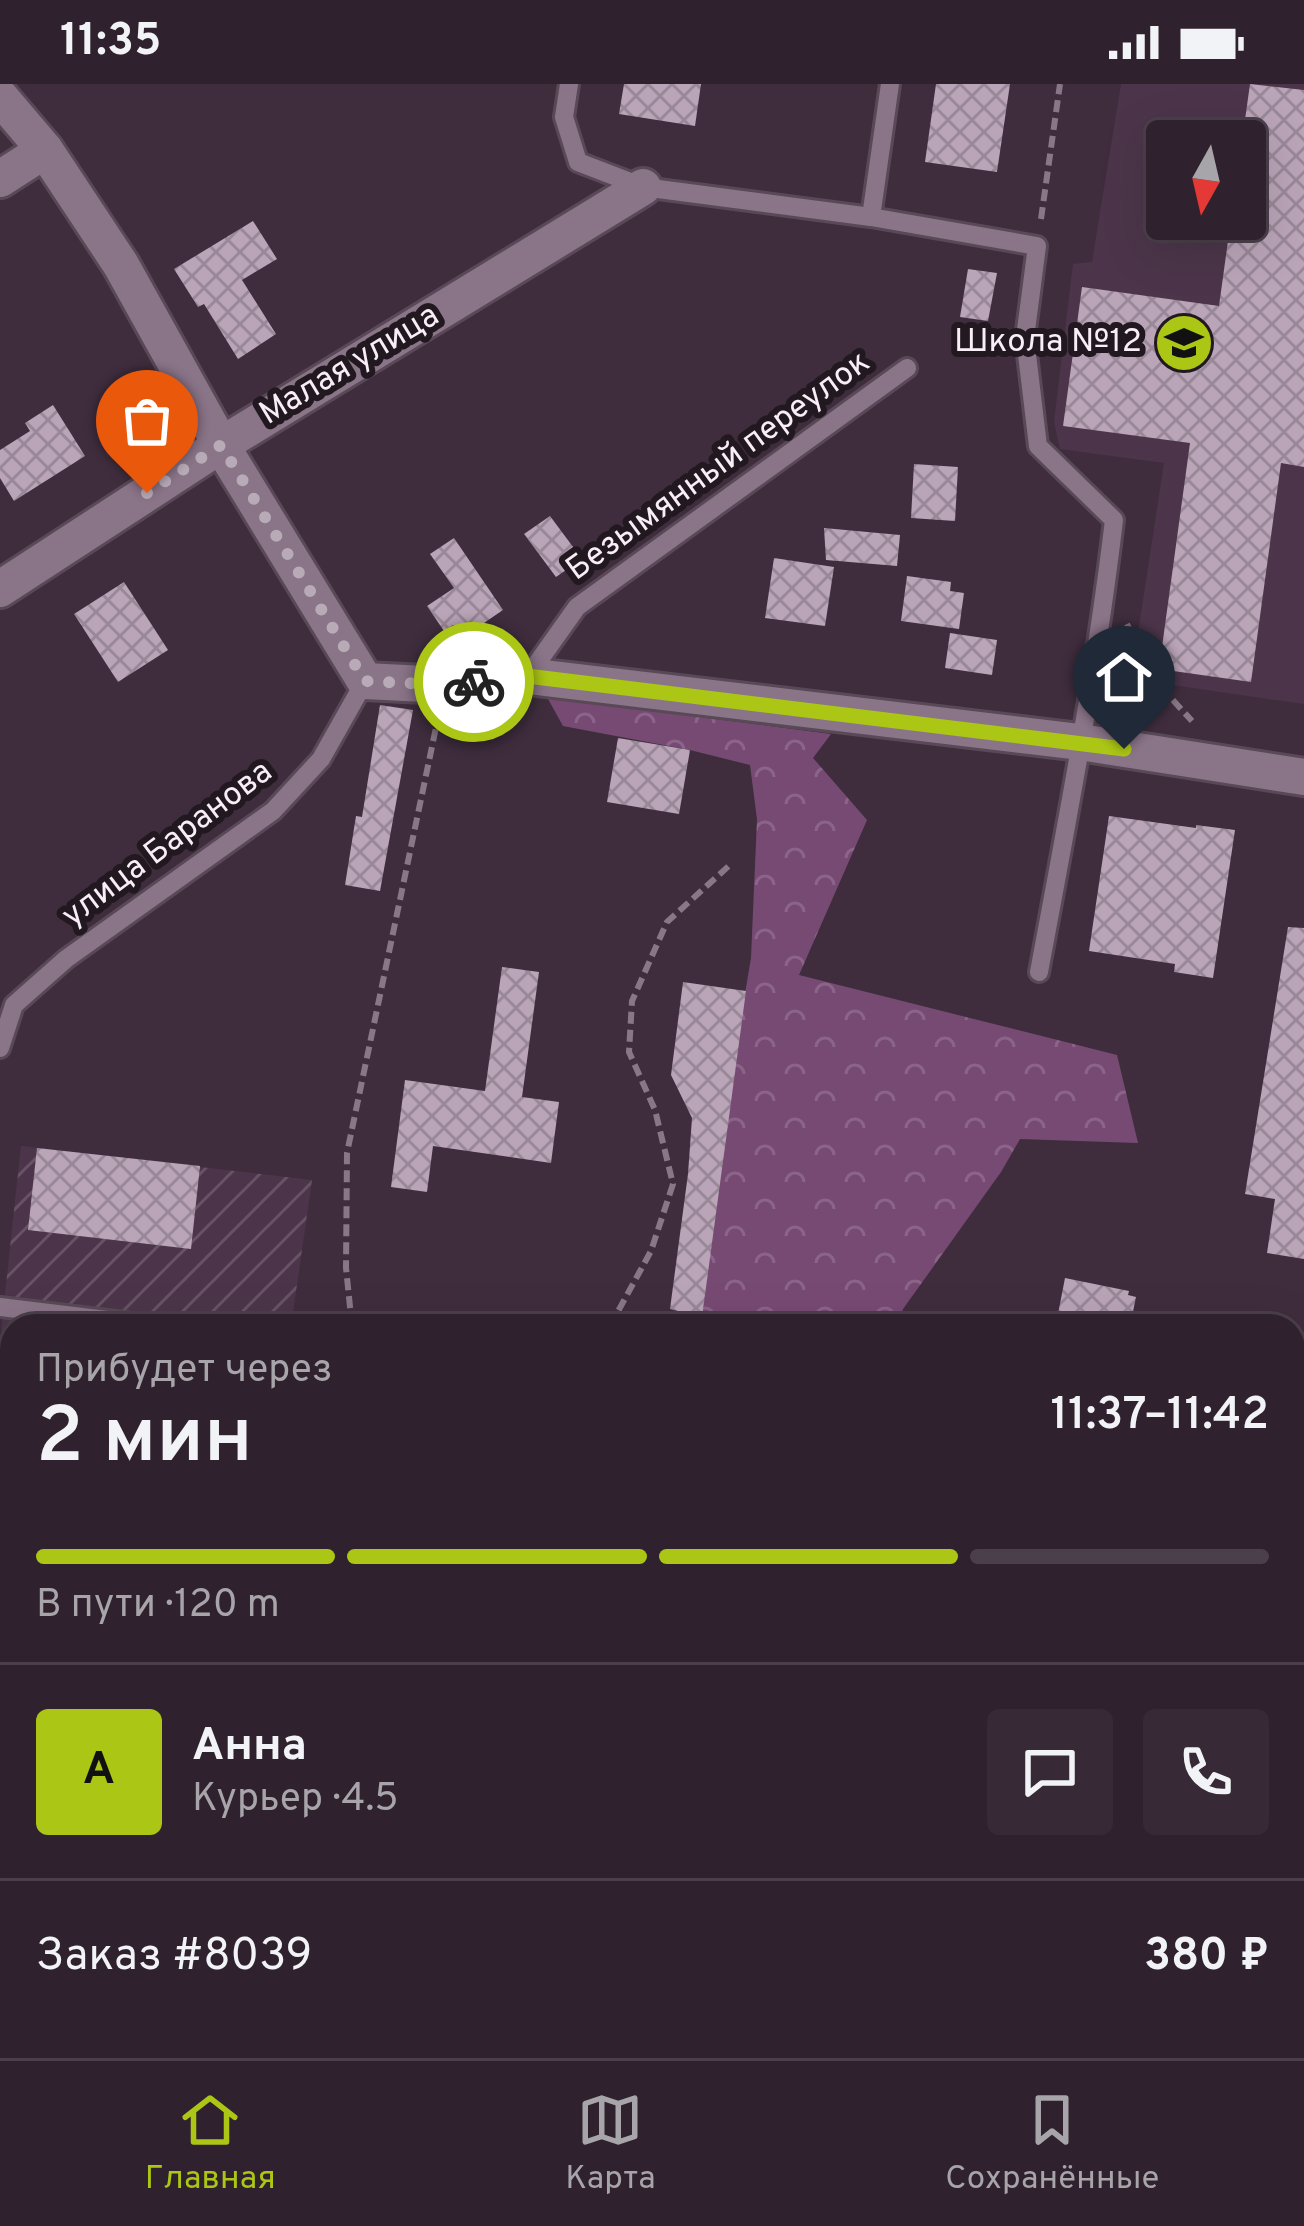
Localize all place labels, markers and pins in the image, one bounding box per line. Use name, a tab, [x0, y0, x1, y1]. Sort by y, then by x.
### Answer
school or university icon: Школа №12	[1153, 312, 1215, 374]
place label: Школа №12	[954, 322, 1142, 364]
pin	[96, 370, 198, 493]
pin	[1073, 626, 1175, 749]

